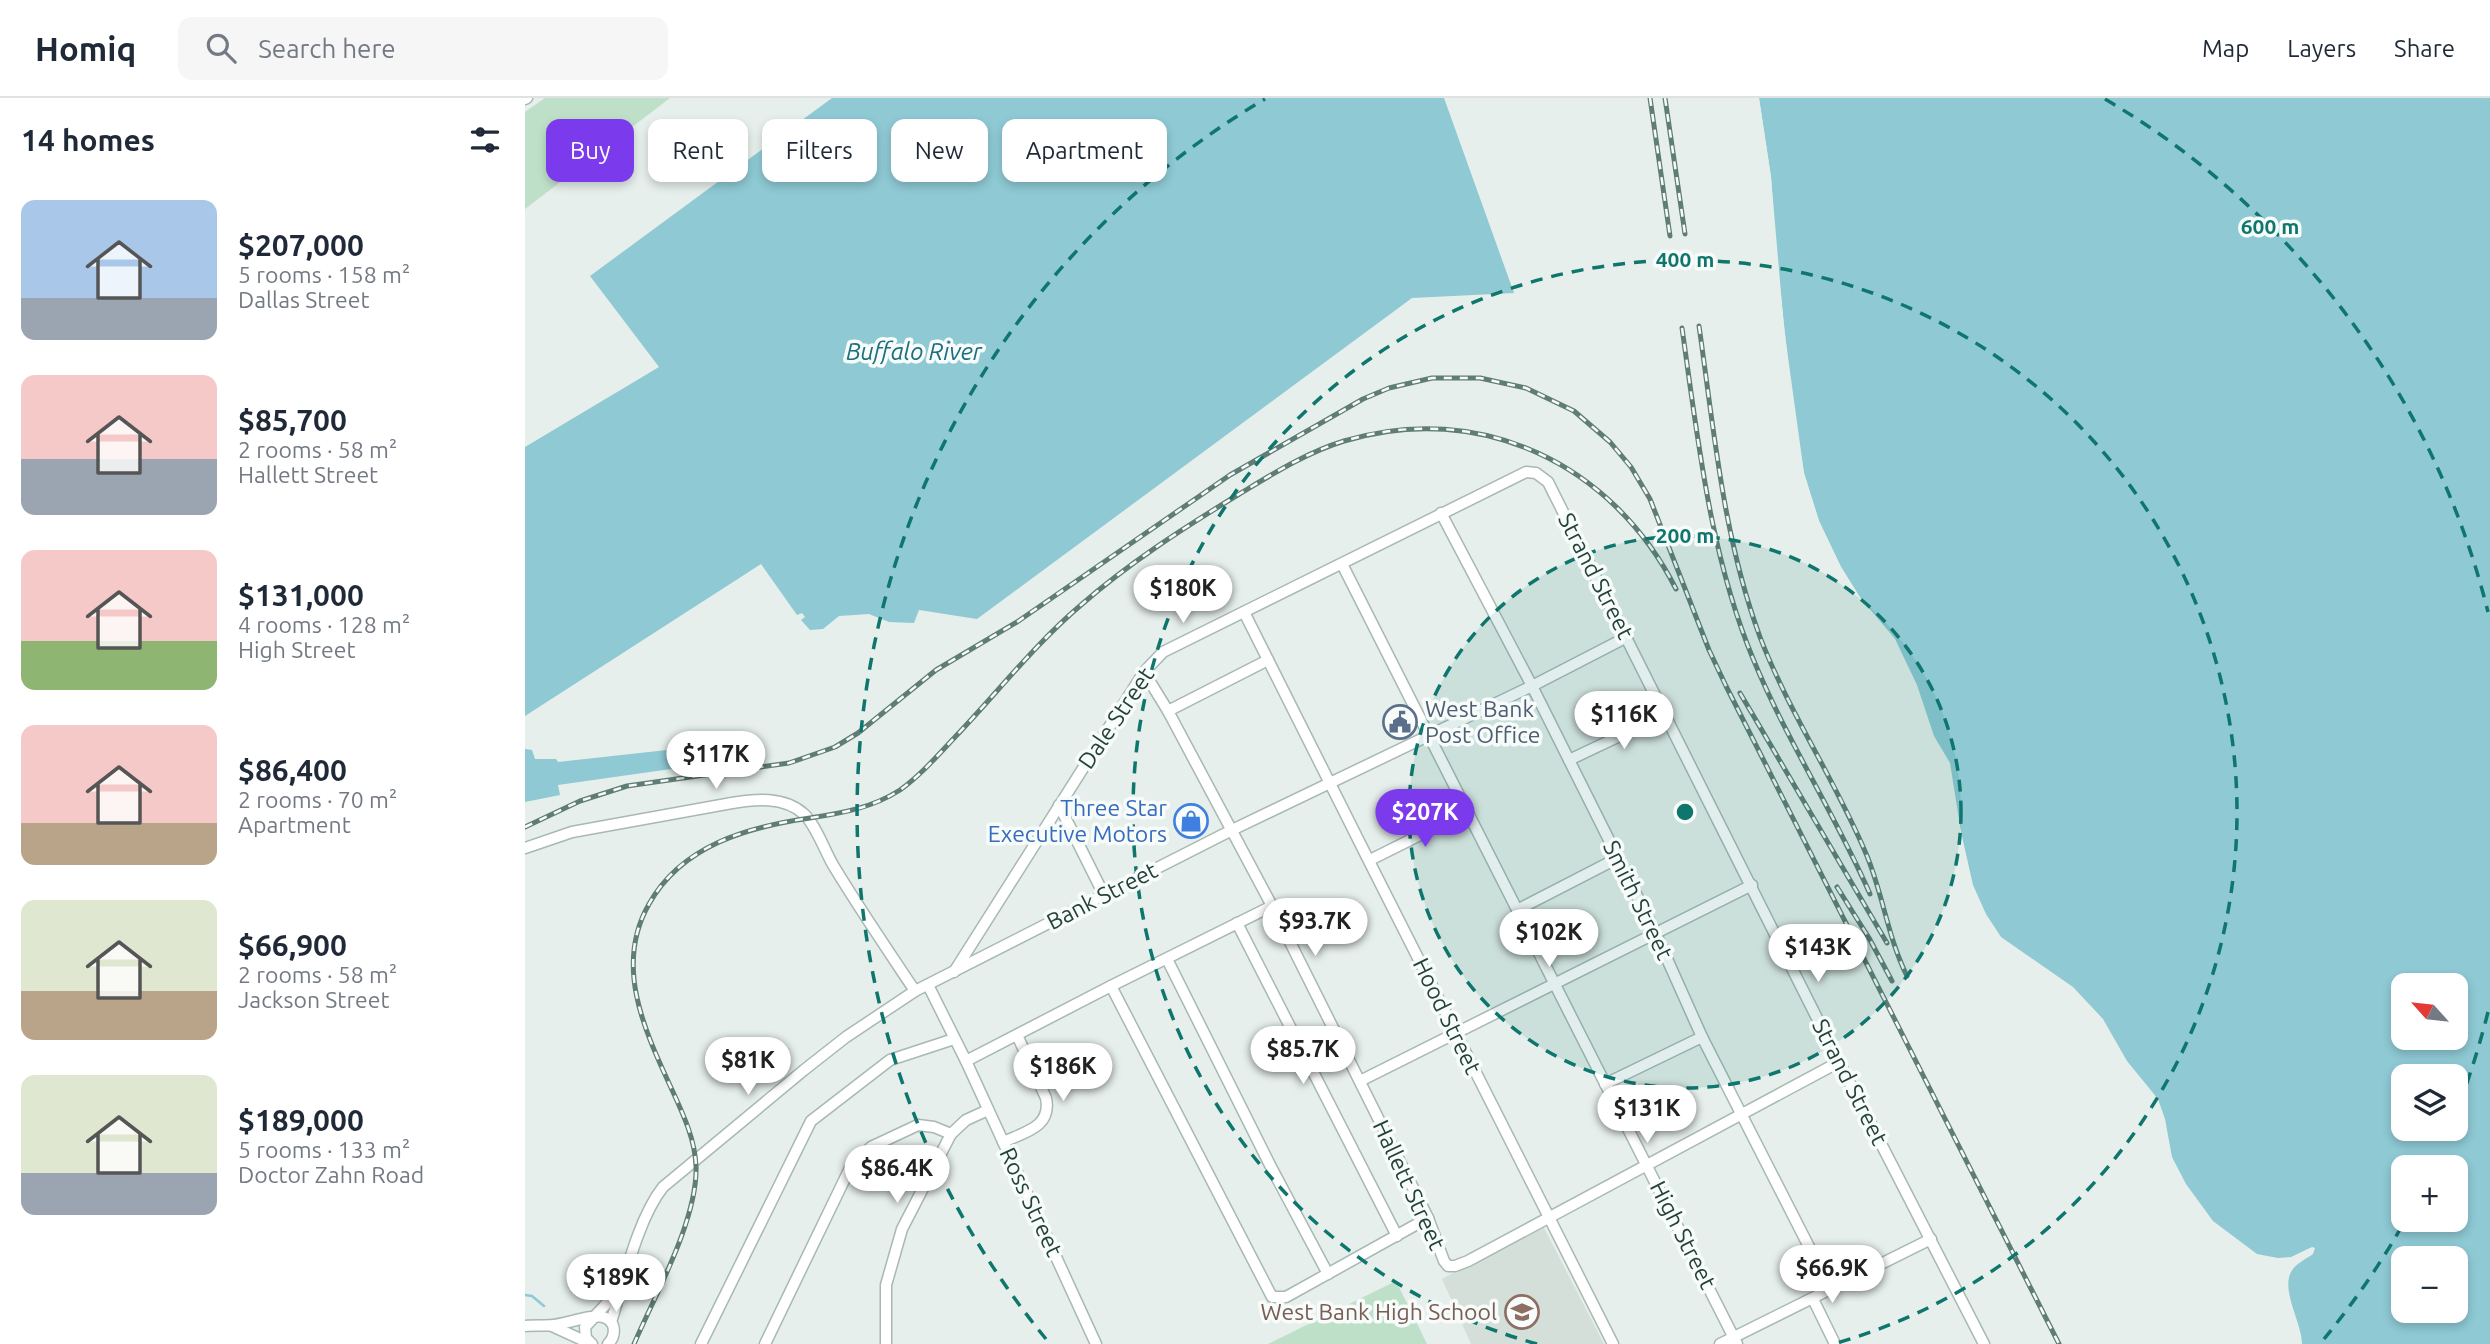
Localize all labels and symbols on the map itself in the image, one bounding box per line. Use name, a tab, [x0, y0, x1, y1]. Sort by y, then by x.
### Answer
text: 600 m	[2241, 214, 2299, 238]
text: 400 m	[1656, 247, 1714, 271]
water label: Buffalo River	[846, 338, 983, 365]
street label: Strand Street	[1554, 509, 1639, 643]
text: 200 m	[1656, 523, 1714, 547]
pin: $180K	[1134, 566, 1232, 625]
street label: Dale Street	[1073, 663, 1158, 773]
pin: $116K	[1575, 692, 1673, 751]
place label: West Bank Post Office	[1425, 696, 1541, 747]
public building icon: West Bank Post Office	[1381, 703, 1419, 741]
pin: $117K	[667, 732, 765, 791]
pin: $207K	[1376, 790, 1474, 849]
place label: Three Star Executive Motors	[988, 795, 1167, 846]
centre of rings	[1673, 800, 1697, 824]
shop icon: Three Star Executive Motors	[1172, 802, 1210, 840]
street label: Smith Street	[1599, 836, 1678, 963]
street label: Bank Street	[1042, 857, 1161, 934]
pin: $93.7K	[1258, 898, 1372, 958]
pin: $102K	[1500, 910, 1598, 969]
pin: $143K	[1769, 924, 1867, 984]
street label: Hood Street	[1409, 954, 1486, 1078]
north arrow	[2391, 973, 2467, 1050]
street label: Strand Street	[1808, 1015, 1893, 1149]
pin: $85.7K	[1246, 1026, 1360, 1086]
pin: $81K	[707, 1038, 789, 1097]
pin: $186K	[1014, 1044, 1112, 1103]
pin: $131K	[1598, 1086, 1696, 1145]
street label: Hallett Street	[1369, 1116, 1450, 1254]
street label: Ross Street	[995, 1143, 1068, 1260]
pin: $86.4K	[840, 1146, 954, 1205]
street label: High Street	[1646, 1177, 1721, 1293]
pin: $66.9K	[1775, 1246, 1889, 1305]
pin: $189K	[567, 1254, 665, 1314]
school or university icon: West Bank High School	[1503, 1293, 1541, 1331]
place label: West Bank High School	[1261, 1299, 1497, 1324]

